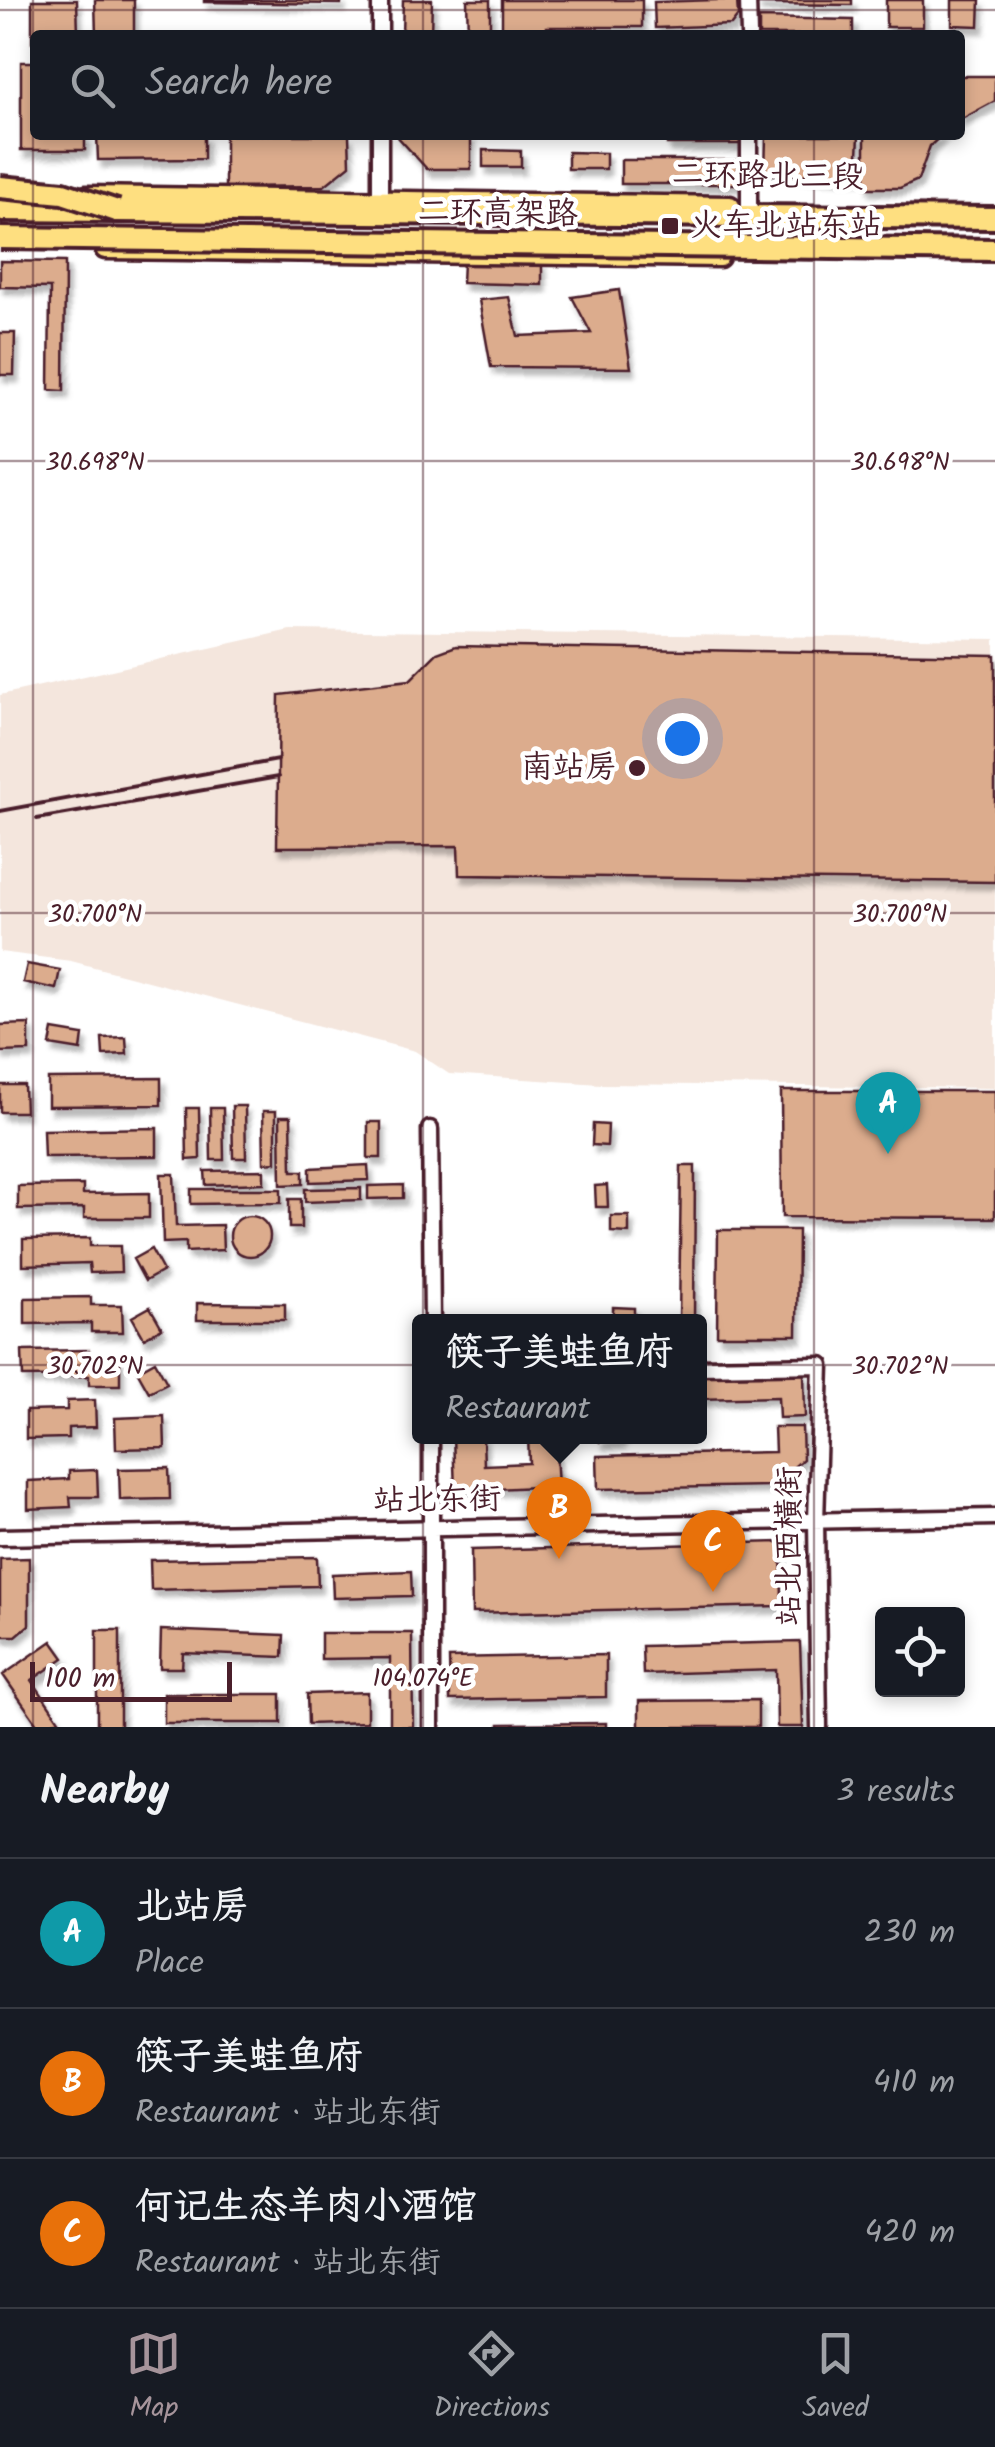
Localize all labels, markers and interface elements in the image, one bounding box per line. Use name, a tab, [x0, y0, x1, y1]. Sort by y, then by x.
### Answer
search box	[30, 30, 965, 140]
text: Search here	[145, 55, 332, 115]
icon: search	[65, 58, 120, 113]
street label: 二环路北三段	[672, 150, 864, 204]
street label: 二环高架路	[418, 187, 578, 241]
place label: 火车北站东站	[690, 201, 882, 252]
marker: 火车北站东站	[659, 215, 681, 237]
text: 30.698°N	[45, 443, 145, 483]
text: 30.698°N	[850, 443, 950, 483]
your location	[657, 713, 708, 764]
place label: 南站房	[521, 743, 617, 794]
marker: 南站房	[626, 757, 648, 779]
text: 30.700°N	[48, 895, 142, 935]
text: 30.700°N	[853, 895, 947, 935]
pin: A	[856, 1072, 920, 1154]
popup	[412, 1314, 707, 1444]
text: 筷子美蛙鱼府	[445, 1324, 674, 1384]
text: 30.702°N	[47, 1347, 143, 1387]
text: 30.702°N	[852, 1347, 948, 1387]
text: Restaurant	[445, 1384, 590, 1435]
street label: 站北西横街	[765, 1466, 816, 1626]
street label: 站北东街	[373, 1474, 501, 1528]
pin: B	[526, 1476, 592, 1559]
pin: C	[680, 1510, 746, 1592]
map controls	[875, 1607, 965, 1697]
button: locate	[875, 1607, 965, 1697]
scale bar	[30, 1657, 232, 1702]
text: 100 m	[45, 1657, 115, 1702]
text: 104.074°E	[373, 1659, 475, 1699]
text: Nearby	[40, 1759, 169, 1826]
text: 3 results	[836, 1767, 955, 1818]
text: 北站房	[135, 1878, 249, 1938]
text: A	[62, 1908, 83, 1959]
text: 230 m	[864, 1908, 955, 1959]
text: Place	[135, 1938, 204, 1989]
text: 筷子美蛙鱼府	[135, 2028, 363, 2088]
text: B	[63, 2058, 82, 2109]
text: 410 m	[873, 2058, 955, 2109]
text: Restaurant · 站北东街	[135, 2088, 441, 2139]
text: 何记生态羊肉小酒馆	[135, 2178, 477, 2238]
text: C	[63, 2208, 82, 2259]
text: 420 m	[864, 2208, 955, 2259]
text: Restaurant · 站北东街	[135, 2238, 441, 2289]
tab: Map	[126, 2326, 181, 2431]
tab: Directions	[434, 2326, 550, 2431]
tab: Saved	[802, 2326, 869, 2431]

